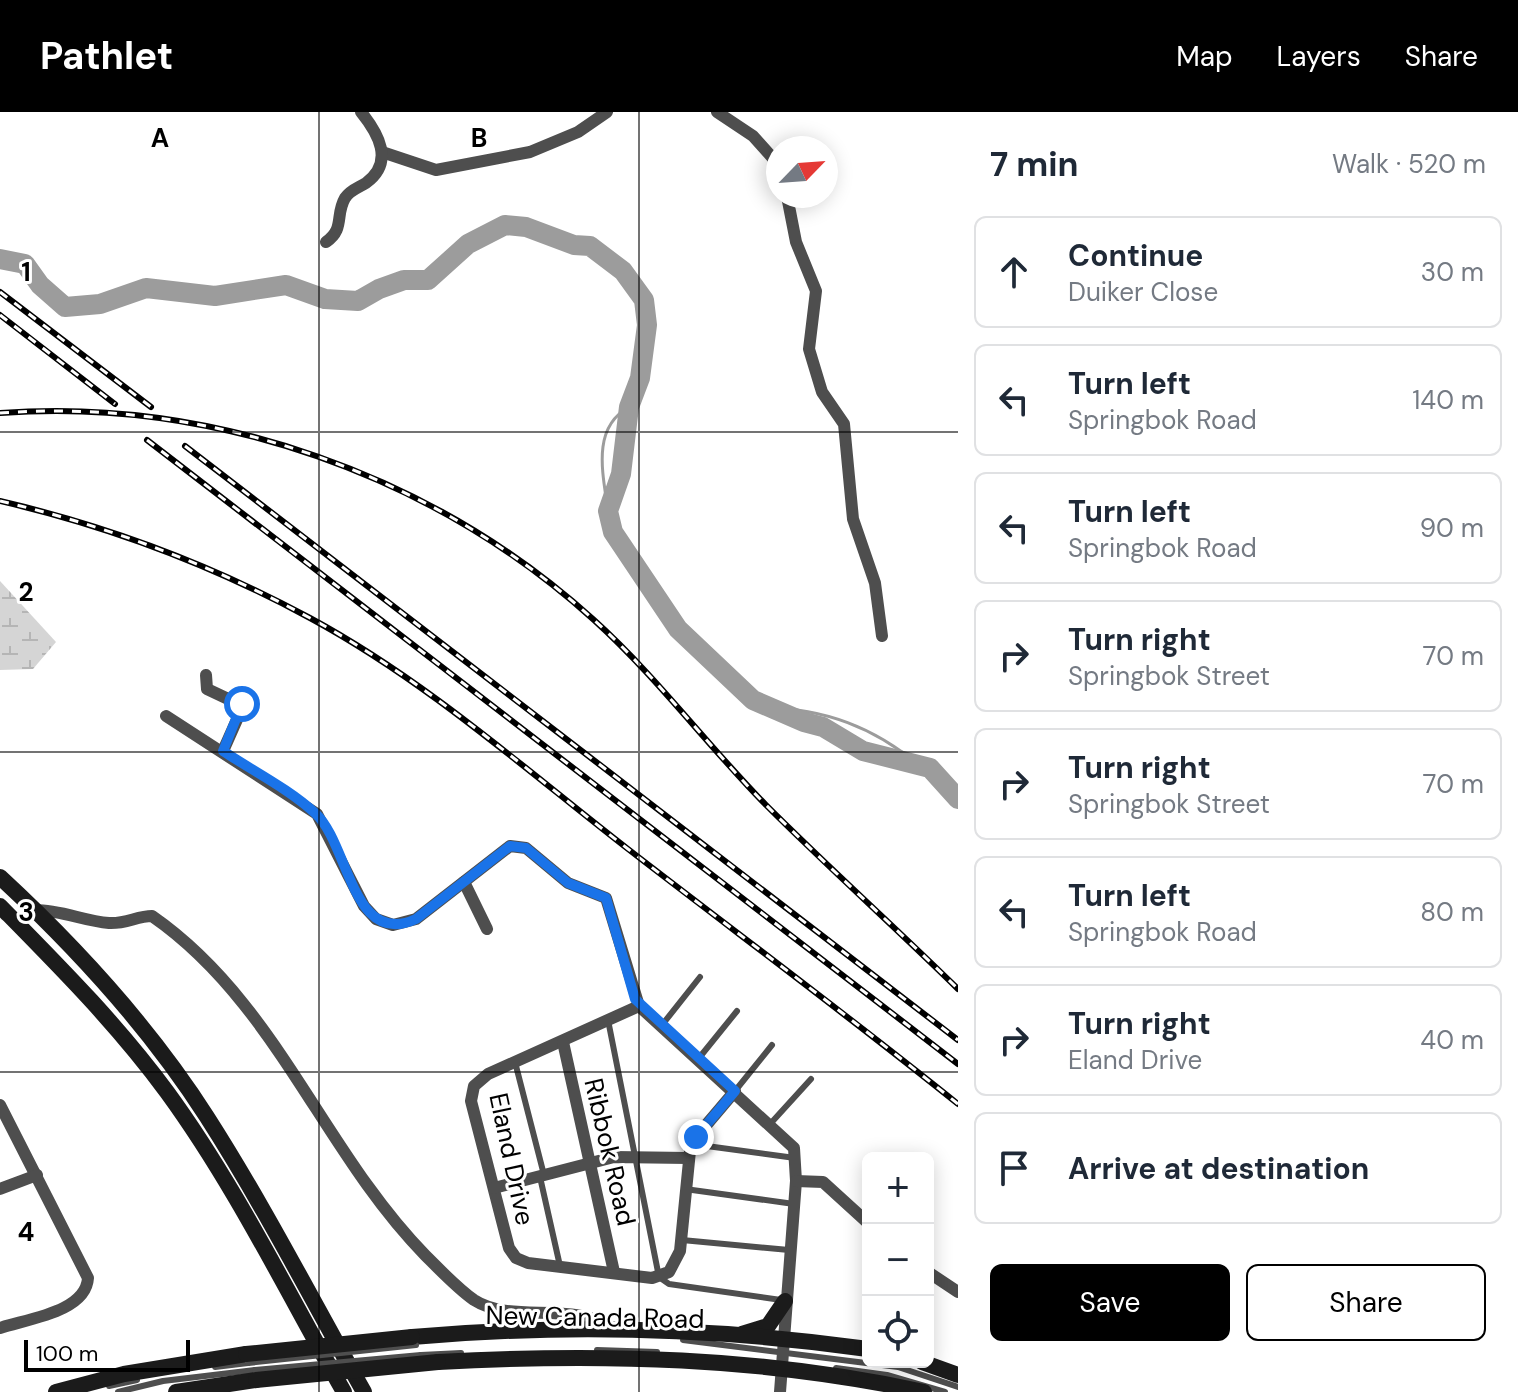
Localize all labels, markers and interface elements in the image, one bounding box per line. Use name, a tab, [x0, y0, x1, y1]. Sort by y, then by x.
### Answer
text: Pathlet	[40, 31, 173, 81]
text: Map	[1176, 38, 1233, 75]
text: Layers	[1277, 38, 1361, 75]
text: Share	[1405, 38, 1478, 75]
text: A	[151, 121, 169, 155]
text: B	[471, 121, 487, 155]
north arrow	[766, 136, 838, 208]
text: 7 min	[990, 142, 1079, 187]
text: Walk · 520 m	[1332, 147, 1486, 181]
text: Continue	[1068, 236, 1203, 275]
icon: ahead	[992, 250, 1036, 294]
text: 1	[21, 255, 31, 289]
text: 30 m	[1421, 255, 1484, 289]
text: Duiker Close	[1068, 275, 1218, 309]
text: Turn left	[1068, 364, 1191, 403]
icon: left	[992, 378, 1036, 422]
text: 140 m	[1412, 383, 1484, 417]
text: Springbok Road	[1068, 403, 1257, 437]
text: Turn left	[1068, 492, 1191, 531]
icon: left	[992, 506, 1036, 550]
text: 90 m	[1420, 511, 1484, 545]
text: Springbok Road	[1068, 531, 1257, 565]
text: 2	[18, 575, 34, 609]
text: Turn right	[1068, 620, 1211, 659]
icon: right	[992, 634, 1036, 678]
text: 70 m	[1423, 639, 1484, 673]
text: Springbok Street	[1068, 659, 1270, 693]
route start	[224, 686, 260, 722]
text: Turn right	[1068, 748, 1211, 787]
icon: right	[992, 762, 1036, 806]
text: 70 m	[1423, 767, 1484, 801]
text: Springbok Street	[1068, 787, 1270, 821]
text: Turn left	[1068, 876, 1191, 915]
icon: left	[992, 890, 1036, 934]
text: 3	[18, 895, 34, 929]
text: 80 m	[1420, 895, 1484, 929]
text: Springbok Road	[1068, 915, 1257, 949]
text: Turn right	[1068, 1004, 1211, 1043]
icon: right	[992, 1018, 1036, 1062]
text: 40 m	[1420, 1023, 1484, 1057]
text: Eland Drive	[1068, 1043, 1202, 1077]
street label: Ribbok Road	[577, 1075, 643, 1229]
street label: Eland Drive	[481, 1090, 543, 1228]
route end	[678, 1119, 714, 1155]
icon: arrive	[992, 1146, 1036, 1190]
text: Arrive at destination	[1068, 1149, 1369, 1188]
map controls	[862, 1152, 934, 1368]
button: +	[862, 1152, 934, 1224]
text: 4	[18, 1215, 34, 1249]
button: −	[862, 1224, 934, 1296]
button: Save	[990, 1264, 1230, 1341]
button: Share	[1246, 1264, 1486, 1341]
button: locate	[862, 1296, 934, 1368]
street label: New Canada Road	[485, 1298, 705, 1336]
scale bar	[24, 1336, 190, 1372]
text: 100 m	[36, 1339, 98, 1368]

